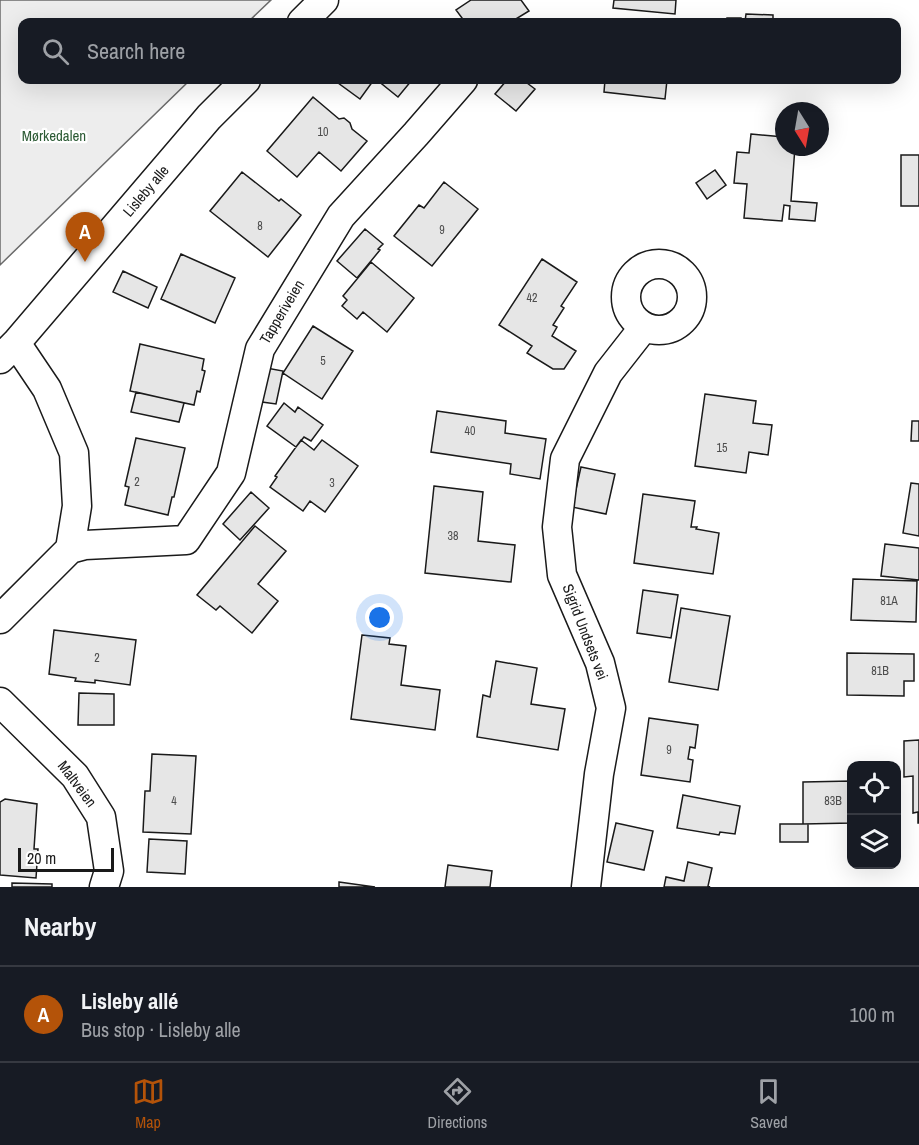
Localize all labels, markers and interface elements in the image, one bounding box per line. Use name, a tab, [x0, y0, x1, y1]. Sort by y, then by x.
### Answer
search box	[18, 18, 901, 84]
icon: search	[39, 35, 72, 68]
text: Search here	[87, 36, 185, 66]
north arrow	[775, 102, 829, 156]
house number: 10	[318, 124, 328, 140]
park label: Mørkedalen	[22, 125, 86, 146]
street label: Lisleby alle	[118, 160, 174, 221]
pin: A	[66, 212, 104, 262]
house number: 8	[257, 218, 263, 234]
house number: 9	[439, 222, 445, 238]
street label: Tapperiveien	[254, 276, 309, 348]
house number: 42	[527, 290, 537, 306]
house number: 5	[320, 353, 326, 369]
house number: 40	[465, 423, 475, 439]
house number: 15	[717, 440, 728, 456]
house number: 2	[134, 474, 140, 490]
house number: 3	[329, 475, 335, 491]
house number: 38	[448, 528, 458, 544]
street label: Sigrid Undsets vei	[558, 581, 613, 683]
house number: 81A	[880, 593, 898, 609]
your location	[365, 603, 394, 632]
house number: 2	[94, 650, 100, 666]
house number: 81B	[871, 663, 889, 679]
house number: 9	[666, 742, 672, 758]
street label: Maltveien	[53, 756, 102, 811]
map controls	[847, 761, 901, 869]
button: locate	[847, 761, 901, 815]
house number: 4	[171, 793, 177, 809]
house number: 83B	[824, 793, 842, 809]
button: layers	[847, 815, 901, 869]
scale bar	[18, 845, 114, 872]
text: 20 m	[27, 847, 56, 869]
text: Nearby	[24, 909, 96, 944]
text: Lisleby allé	[81, 986, 178, 1016]
text: A	[38, 1001, 49, 1028]
text: 100 m	[849, 1001, 895, 1028]
text: Bus stop · Lisleby alle	[81, 1016, 241, 1043]
tab: Map	[132, 1075, 165, 1133]
tab: Directions	[428, 1075, 487, 1133]
tab: Saved	[750, 1075, 788, 1133]

